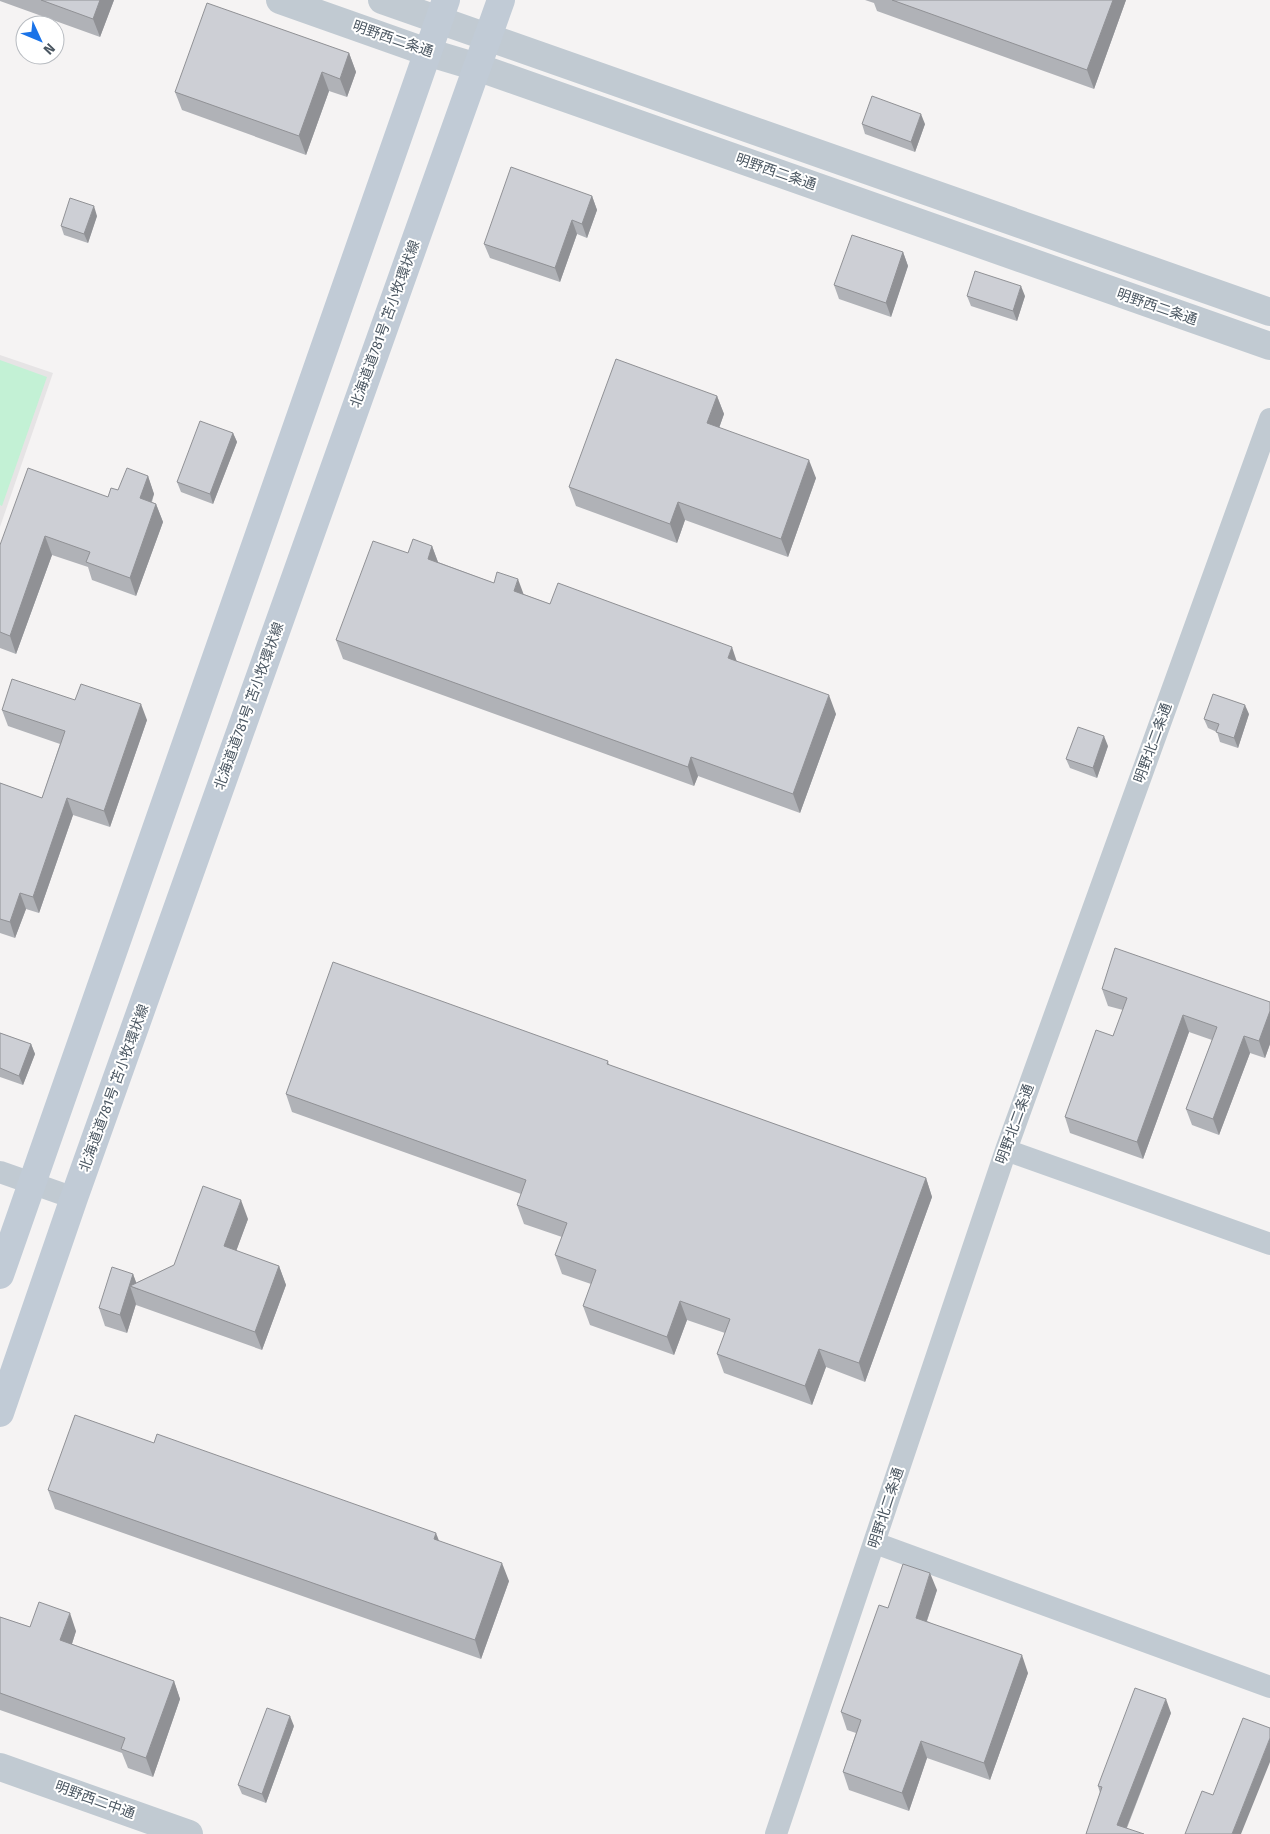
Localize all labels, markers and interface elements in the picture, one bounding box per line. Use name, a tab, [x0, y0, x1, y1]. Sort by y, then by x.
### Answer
north arrow	[15, 15, 65, 65]
street label: 明野西二条通	[351, 17, 435, 61]
text: N	[40, 39, 58, 58]
street label: 明野西二条通	[734, 150, 818, 194]
street label: 北海道道781号 苫小牧環状線	[347, 238, 423, 410]
street label: 明野西二条通	[1115, 285, 1199, 329]
street label: 北海道道781号 苫小牧環状線	[211, 620, 287, 792]
street label: 明野北二条通	[1131, 701, 1175, 785]
street label: 北海道道781号 苫小牧環状線	[76, 1002, 152, 1174]
street label: 明野北二条通	[993, 1082, 1037, 1166]
street label: 明野北二条通	[865, 1465, 907, 1551]
street label: 明野西二中通	[53, 1778, 137, 1822]

